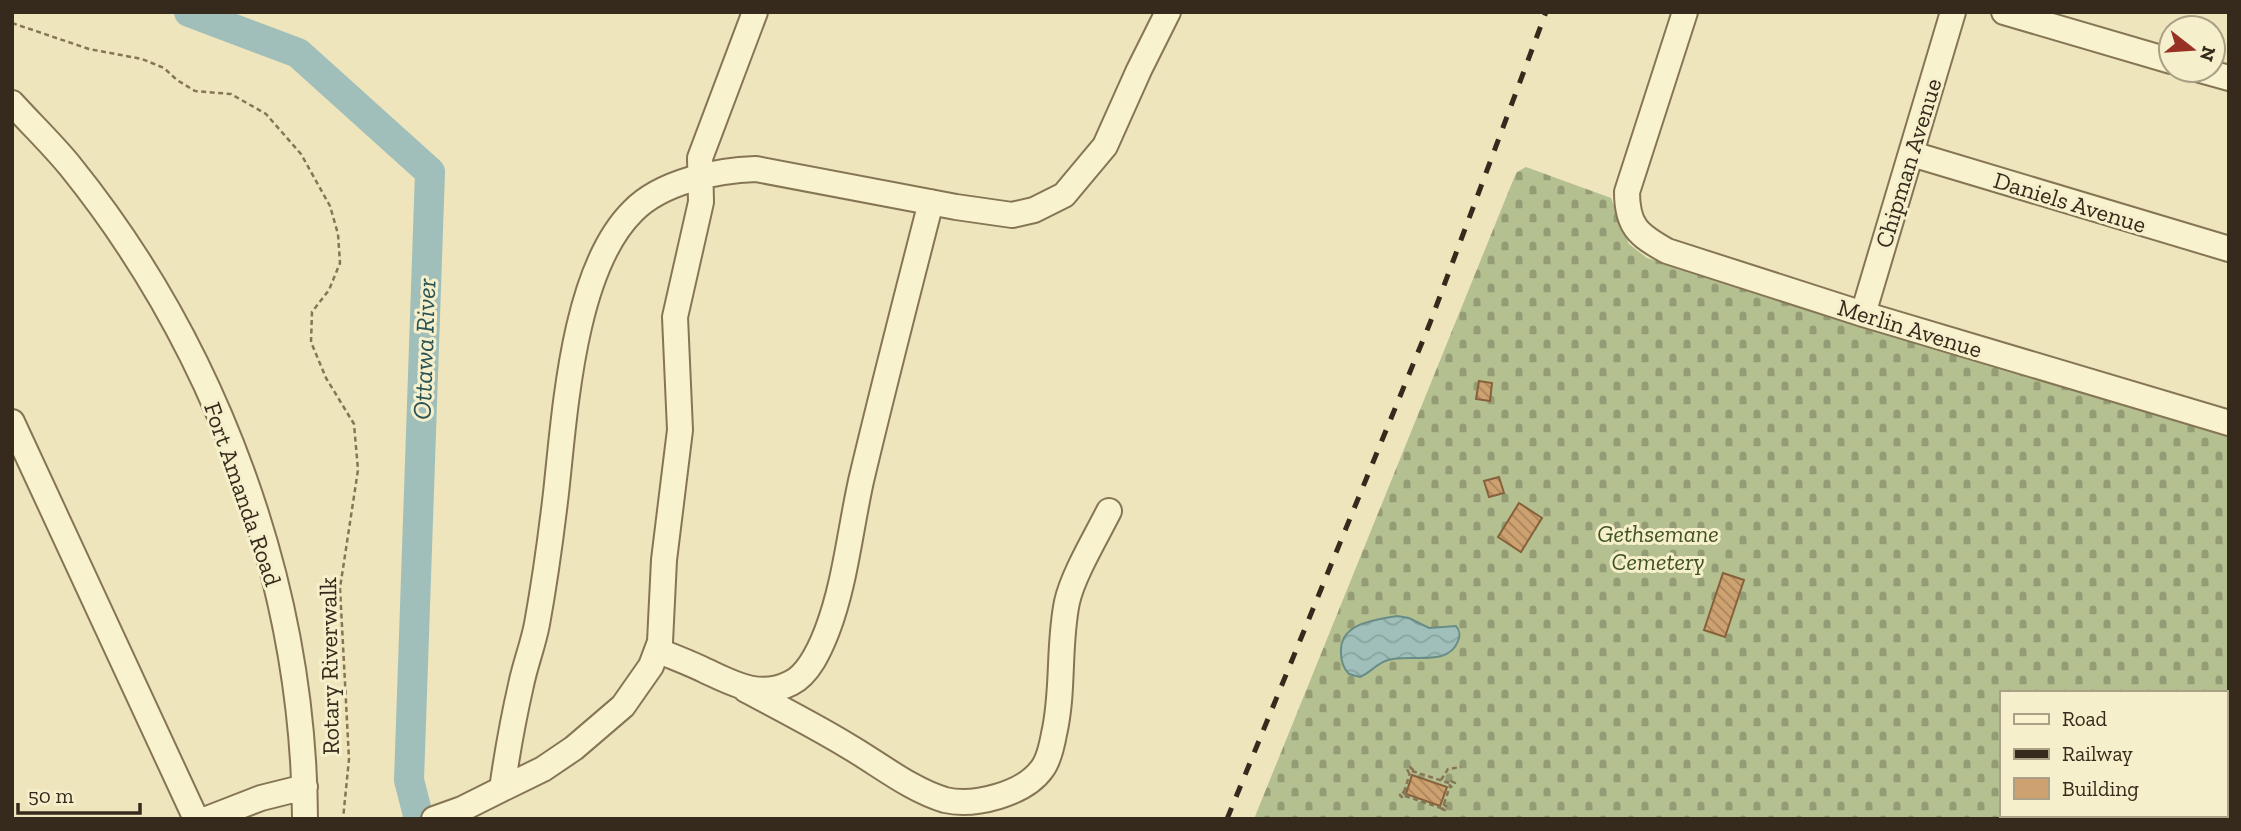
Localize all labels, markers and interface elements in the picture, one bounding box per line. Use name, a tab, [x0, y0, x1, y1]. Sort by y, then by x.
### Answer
north arrow	[2157, 14, 2227, 84]
text: N	[2195, 44, 2221, 64]
street label: Chipman Avenue	[1868, 75, 1948, 251]
street label: Daniels Avenue	[1990, 165, 2150, 239]
water label: Ottawa River	[406, 278, 442, 420]
street label: Merlin Avenue	[1834, 292, 1986, 364]
street label: Fort Amanda Road	[198, 398, 288, 590]
park label: Gethsemane Cemetery	[1597, 519, 1719, 576]
street label: Rotary Riverwalk	[313, 576, 345, 755]
legend	[2000, 691, 2227, 817]
text: Road	[2062, 706, 2108, 731]
text: Railway	[2062, 741, 2133, 766]
scale bar	[18, 772, 140, 816]
text: Building	[2062, 776, 2139, 801]
text: 50 m	[28, 783, 74, 808]

